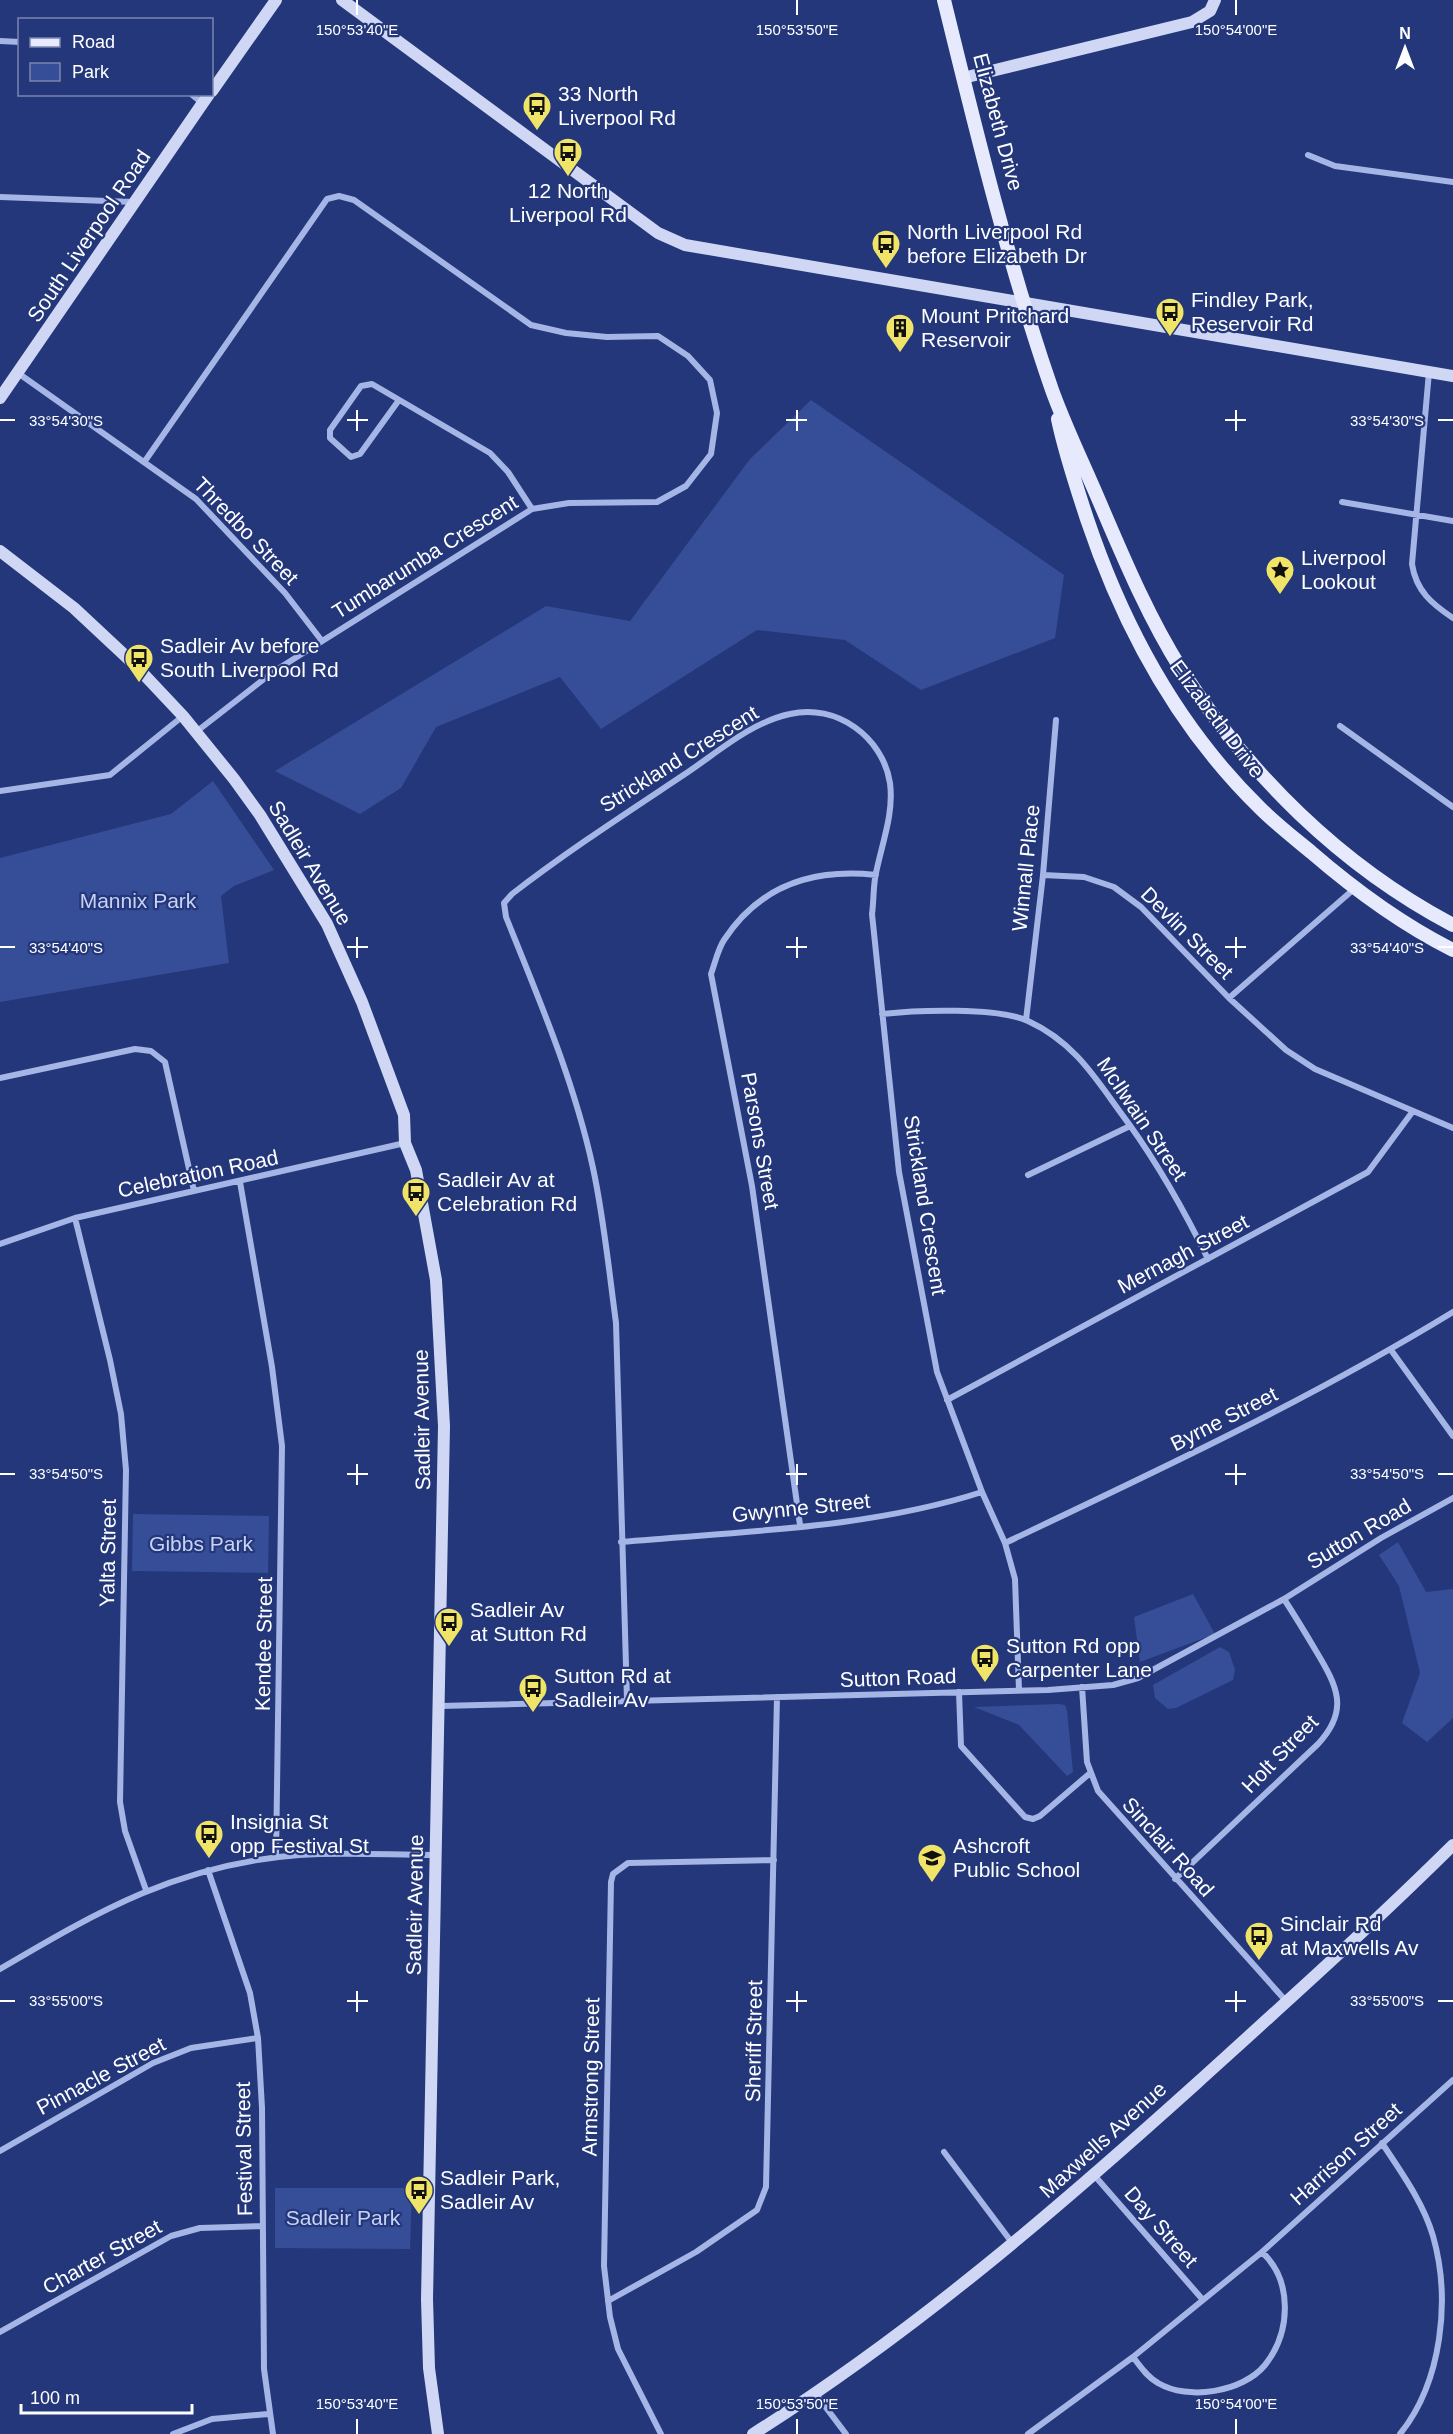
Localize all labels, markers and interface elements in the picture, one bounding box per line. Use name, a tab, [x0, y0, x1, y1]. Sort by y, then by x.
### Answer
legend	[18, 18, 213, 96]
north arrow	[1375, 18, 1435, 78]
text: 150°53'40"E	[316, 21, 398, 38]
text: 150°53'50"E	[756, 21, 838, 38]
text: 150°54'00"E	[1195, 21, 1277, 38]
text: N	[1399, 25, 1411, 42]
text: Road	[72, 32, 115, 52]
street label: Elizabeth Drive	[969, 51, 1028, 193]
text: Park	[72, 62, 110, 82]
place label: 33 North Liverpool Rd	[558, 82, 676, 129]
bus stop icon: 33 North Liverpool Rd	[521, 90, 553, 132]
bus stop icon: 12 North Liverpool Rd	[552, 136, 584, 178]
street label: South Liverpool Road	[23, 146, 155, 326]
place label: 12 North Liverpool Rd	[509, 179, 627, 226]
place label: North Liverpool Rd before Elizabeth Dr	[907, 220, 1087, 267]
bus stop icon: North Liverpool Rd before Elizabeth Dr	[870, 228, 902, 270]
place label: Findley Park, Reservoir Rd	[1191, 288, 1314, 335]
bus stop icon: Findley Park, Reservoir Rd	[1154, 296, 1186, 338]
place label: Mount Pritchard Reservoir	[921, 304, 1069, 351]
building icon: Mount Pritchard Reservoir	[884, 312, 916, 354]
text: 33°54'30"S	[29, 412, 103, 429]
text: 33°54'30"S	[1350, 412, 1424, 429]
street label: Thredbo Street	[189, 472, 303, 589]
street label: Tumbarumba Crescent	[328, 490, 522, 623]
place label: Liverpool Lookout	[1301, 546, 1386, 593]
place icon: Liverpool Lookout	[1264, 554, 1296, 596]
place label: Sadleir Av before South Liverpool Rd	[160, 634, 339, 681]
bus stop icon: Sadleir Av before South Liverpool Rd	[123, 642, 155, 684]
street label: Elizabeth Drive	[1166, 655, 1269, 782]
street label: Strickland Crescent	[595, 700, 762, 817]
street label: Sadleir Avenue	[264, 796, 357, 929]
street label: Winnall Place	[1007, 803, 1044, 932]
street label: Devlin Street	[1137, 882, 1238, 983]
park label: Mannix Park	[80, 889, 197, 912]
text: 33°54'40"S	[29, 939, 103, 956]
text: 33°54'40"S	[1350, 939, 1424, 956]
street label: McIlwain Street	[1093, 1053, 1192, 1185]
street label: Parsons Street	[737, 1071, 784, 1211]
street label: Strickland Crescent	[900, 1113, 951, 1297]
street label: Celebration Road	[116, 1145, 280, 1202]
place label: Sadleir Av at Celebration Rd	[437, 1168, 577, 1215]
bus stop icon: Sadleir Av at Celebration Rd	[400, 1176, 432, 1218]
street label: Mernagh Street	[1113, 1209, 1252, 1298]
street label: Sadleir Avenue	[409, 1349, 434, 1491]
street label: Byrne Street	[1167, 1382, 1281, 1455]
text: 33°54'50"S	[29, 1465, 103, 1482]
text: 33°54'50"S	[1350, 1465, 1424, 1482]
street label: Gwynne Street	[731, 1489, 871, 1526]
street label: Sutton Road	[1303, 1494, 1415, 1573]
street label: Yalta Street	[95, 1499, 120, 1607]
park label: Gibbs Park	[149, 1532, 253, 1555]
street label: Kendee Street	[251, 1577, 276, 1711]
place label: Sadleir Av at Sutton Rd	[470, 1598, 587, 1645]
bus stop icon: Sadleir Av at Sutton Rd	[433, 1606, 465, 1648]
place label: Sutton Rd opp Carpenter Lane	[1006, 1634, 1152, 1681]
bus stop icon: Sutton Rd opp Carpenter Lane	[969, 1642, 1001, 1684]
place label: Sutton Rd at Sadleir Av	[554, 1664, 671, 1711]
street label: Sutton Road	[839, 1664, 957, 1691]
bus stop icon: Sutton Rd at Sadleir Av	[517, 1672, 549, 1714]
street label: Holt Street	[1237, 1710, 1322, 1797]
street label: Sinclair Road	[1118, 1793, 1219, 1901]
place label: Insignia St opp Festival St	[230, 1810, 369, 1857]
bus stop icon: Insignia St opp Festival St	[193, 1818, 225, 1860]
street label: Sadleir Avenue	[402, 1834, 427, 1976]
place label: Ashcroft Public School	[953, 1834, 1080, 1881]
school or university icon: Ashcroft Public School	[916, 1842, 948, 1884]
place label: Sinclair Rd at Maxwells Av	[1280, 1912, 1419, 1959]
bus stop icon: Sinclair Rd at Maxwells Av	[1243, 1920, 1275, 1962]
street label: Sheriff Street	[741, 1980, 766, 2102]
text: 33°55'00"S	[29, 1992, 103, 2009]
text: 33°55'00"S	[1350, 1992, 1424, 2009]
street label: Armstrong Street	[578, 1997, 603, 2157]
street label: Pinnacle Street	[32, 2032, 169, 2119]
street label: Maxwells Avenue	[1035, 2077, 1171, 2202]
street label: Festival Street	[231, 2082, 256, 2216]
street label: Harrison Street	[1285, 2098, 1406, 2209]
place label: Sadleir Park, Sadleir Av	[440, 2166, 560, 2213]
bus stop icon: Sadleir Park, Sadleir Av	[403, 2174, 435, 2216]
street label: Day Street	[1120, 2182, 1203, 2272]
park label: Sadleir Park	[286, 2206, 401, 2229]
street label: Charter Street	[39, 2214, 165, 2299]
scale bar	[21, 2377, 192, 2415]
text: 100 m	[30, 2388, 80, 2408]
text: 150°53'40"E	[316, 2395, 398, 2412]
text: 150°53'50"E	[756, 2395, 838, 2412]
text: 150°54'00"E	[1195, 2395, 1277, 2412]

